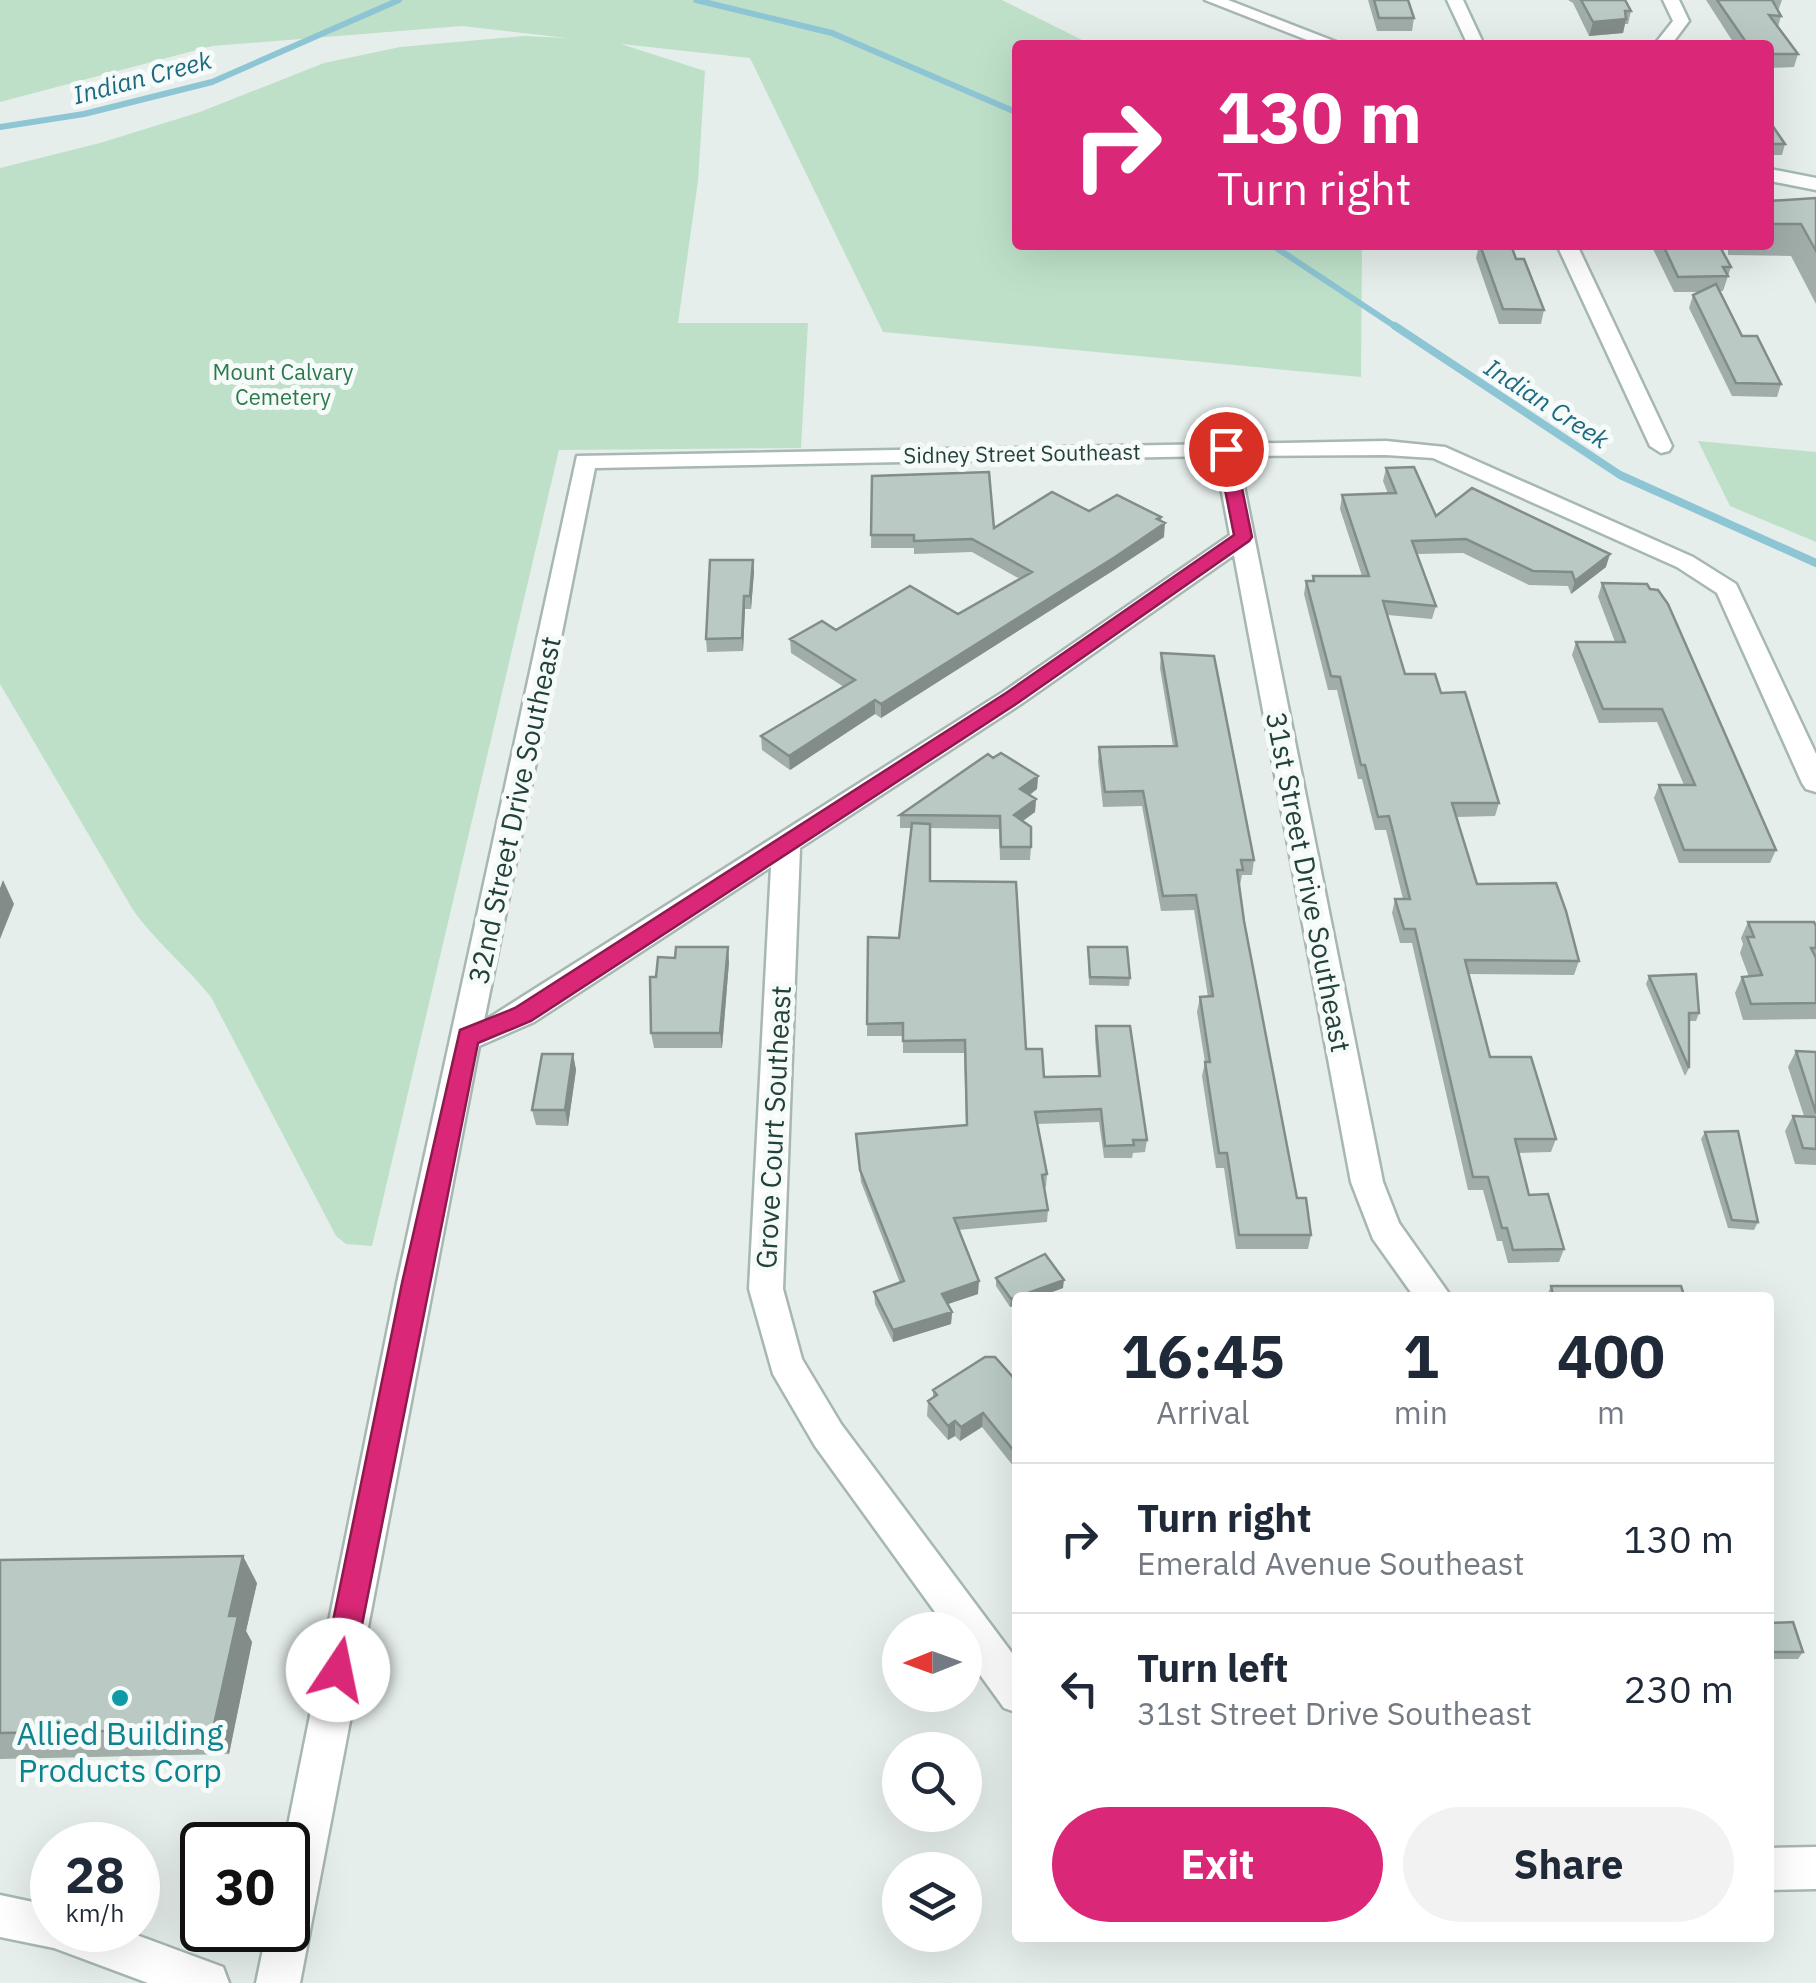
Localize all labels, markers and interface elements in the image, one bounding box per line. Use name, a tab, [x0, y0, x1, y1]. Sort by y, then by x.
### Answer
water label: Indian Creek	[69, 42, 216, 111]
text: 130 m	[1217, 71, 1422, 162]
icon: right	[1052, 80, 1182, 210]
text: Turn right	[1217, 159, 1412, 217]
water label: Indian Creek	[1478, 350, 1616, 456]
park label: Mount Calvary Cemetery	[213, 357, 353, 411]
pin	[1184, 407, 1269, 492]
icon: arrive	[1199, 422, 1254, 477]
street label: Sidney Street Southeast	[903, 436, 1141, 470]
street label: 32nd Street Drive Southeast	[459, 633, 569, 987]
street label: 31st Street Drive Southeast	[1258, 709, 1360, 1055]
street label: Grove Court Southeast	[747, 984, 799, 1270]
text: 16:45	[1121, 1316, 1285, 1395]
text: 1	[1403, 1316, 1439, 1395]
text: 400	[1557, 1316, 1665, 1395]
text: Arrival	[1156, 1391, 1250, 1433]
text: min	[1394, 1391, 1448, 1433]
text: m	[1597, 1391, 1625, 1433]
text: Turn right	[1137, 1493, 1312, 1542]
icon: right	[1052, 1511, 1107, 1566]
text: 130 m	[1623, 1514, 1734, 1563]
text: Emerald Avenue Southeast	[1137, 1542, 1524, 1584]
north arrow	[882, 1612, 982, 1712]
map controls	[882, 1612, 982, 1952]
position arrow	[286, 1618, 390, 1722]
text: Turn left	[1137, 1643, 1288, 1692]
icon: left	[1052, 1661, 1107, 1716]
text: 230 m	[1623, 1664, 1734, 1713]
marker: Allied Building Products Corp	[109, 1687, 131, 1709]
text: 31st Street Drive Southeast	[1137, 1692, 1532, 1734]
place label: Allied Building Products Corp	[17, 1712, 224, 1791]
button: search	[882, 1732, 982, 1832]
button: Exit	[1052, 1807, 1383, 1922]
button: Share	[1403, 1807, 1734, 1922]
speed limit sign: 30	[180, 1822, 310, 1952]
text: 28	[65, 1842, 125, 1907]
button: layers	[882, 1852, 982, 1952]
text: km/h	[66, 1896, 124, 1929]

